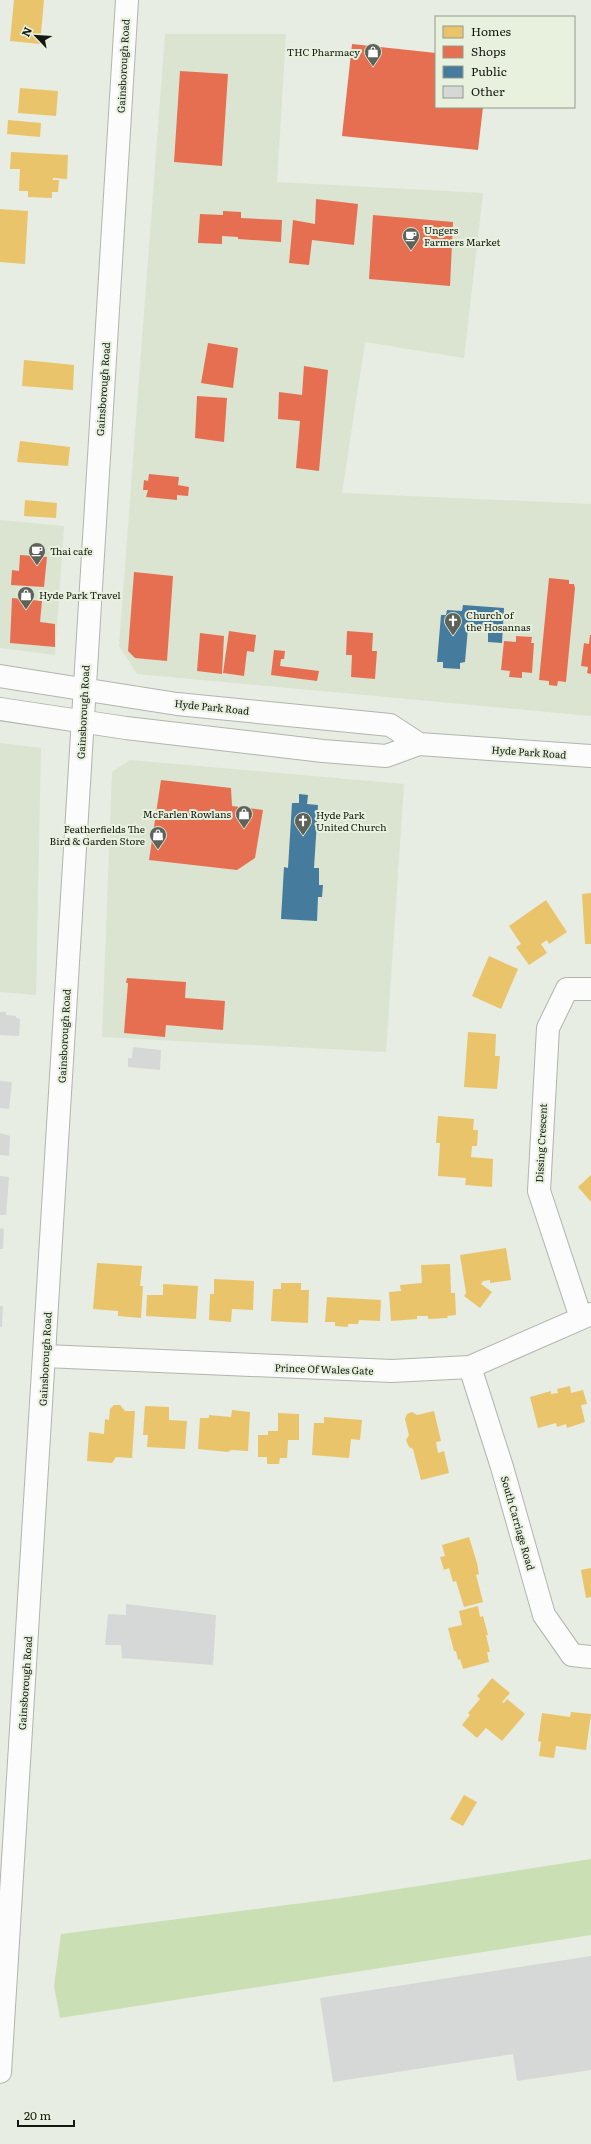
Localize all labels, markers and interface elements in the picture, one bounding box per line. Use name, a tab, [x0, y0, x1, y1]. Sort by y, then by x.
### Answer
north arrow	[16, 16, 56, 56]
legend	[435, 16, 575, 108]
street label: Gainsborough Road	[113, 19, 132, 113]
text: Homes	[471, 22, 511, 40]
text: N	[17, 24, 35, 39]
shop icon: THC Pharmacy	[363, 42, 383, 67]
text: Shops	[471, 42, 506, 60]
place label: THC Pharmacy	[287, 44, 360, 59]
text: Public	[471, 62, 507, 80]
text: Other	[471, 82, 505, 100]
place label: Ungers Farmers Market	[424, 222, 500, 249]
cafe icon: Ungers Farmers Market	[401, 226, 421, 251]
street label: Gainsborough Road	[92, 342, 113, 436]
cafe icon: Thai cafe	[27, 541, 47, 566]
place label: Thai cafe	[50, 543, 92, 558]
shop icon: Hyde Park Travel	[16, 585, 36, 610]
place label: Hyde Park Travel	[39, 587, 121, 602]
place label: Church of the Hosannas	[466, 607, 531, 634]
church icon: Church of the Hosannas	[443, 611, 463, 636]
street label: Gainsborough Road	[73, 665, 92, 759]
street label: Hyde Park Road	[174, 695, 250, 718]
street label: Hyde Park Road	[491, 741, 567, 762]
shop icon: McFarlen Rowlans	[234, 804, 254, 829]
place label: McFarlen Rowlans	[143, 806, 231, 821]
place label: Hyde Park United Church	[316, 807, 387, 834]
church icon: Hyde Park United Church	[293, 811, 313, 836]
place label: Featherfields The Bird & Garden Store	[50, 821, 145, 848]
shop icon: Featherfields The Bird & Garden Store	[148, 825, 168, 850]
street label: Gainsborough Road	[54, 989, 73, 1083]
street label: Dissing Crescent	[531, 1103, 550, 1183]
street label: Gainsborough Road	[35, 1312, 54, 1406]
street label: Prince Of Wales Gate	[274, 1359, 374, 1378]
street label: South Carriage Road	[498, 1474, 539, 1572]
street label: Gainsborough Road	[14, 1636, 35, 1730]
scale bar	[18, 2102, 74, 2128]
text: 20 m	[24, 2106, 51, 2124]

